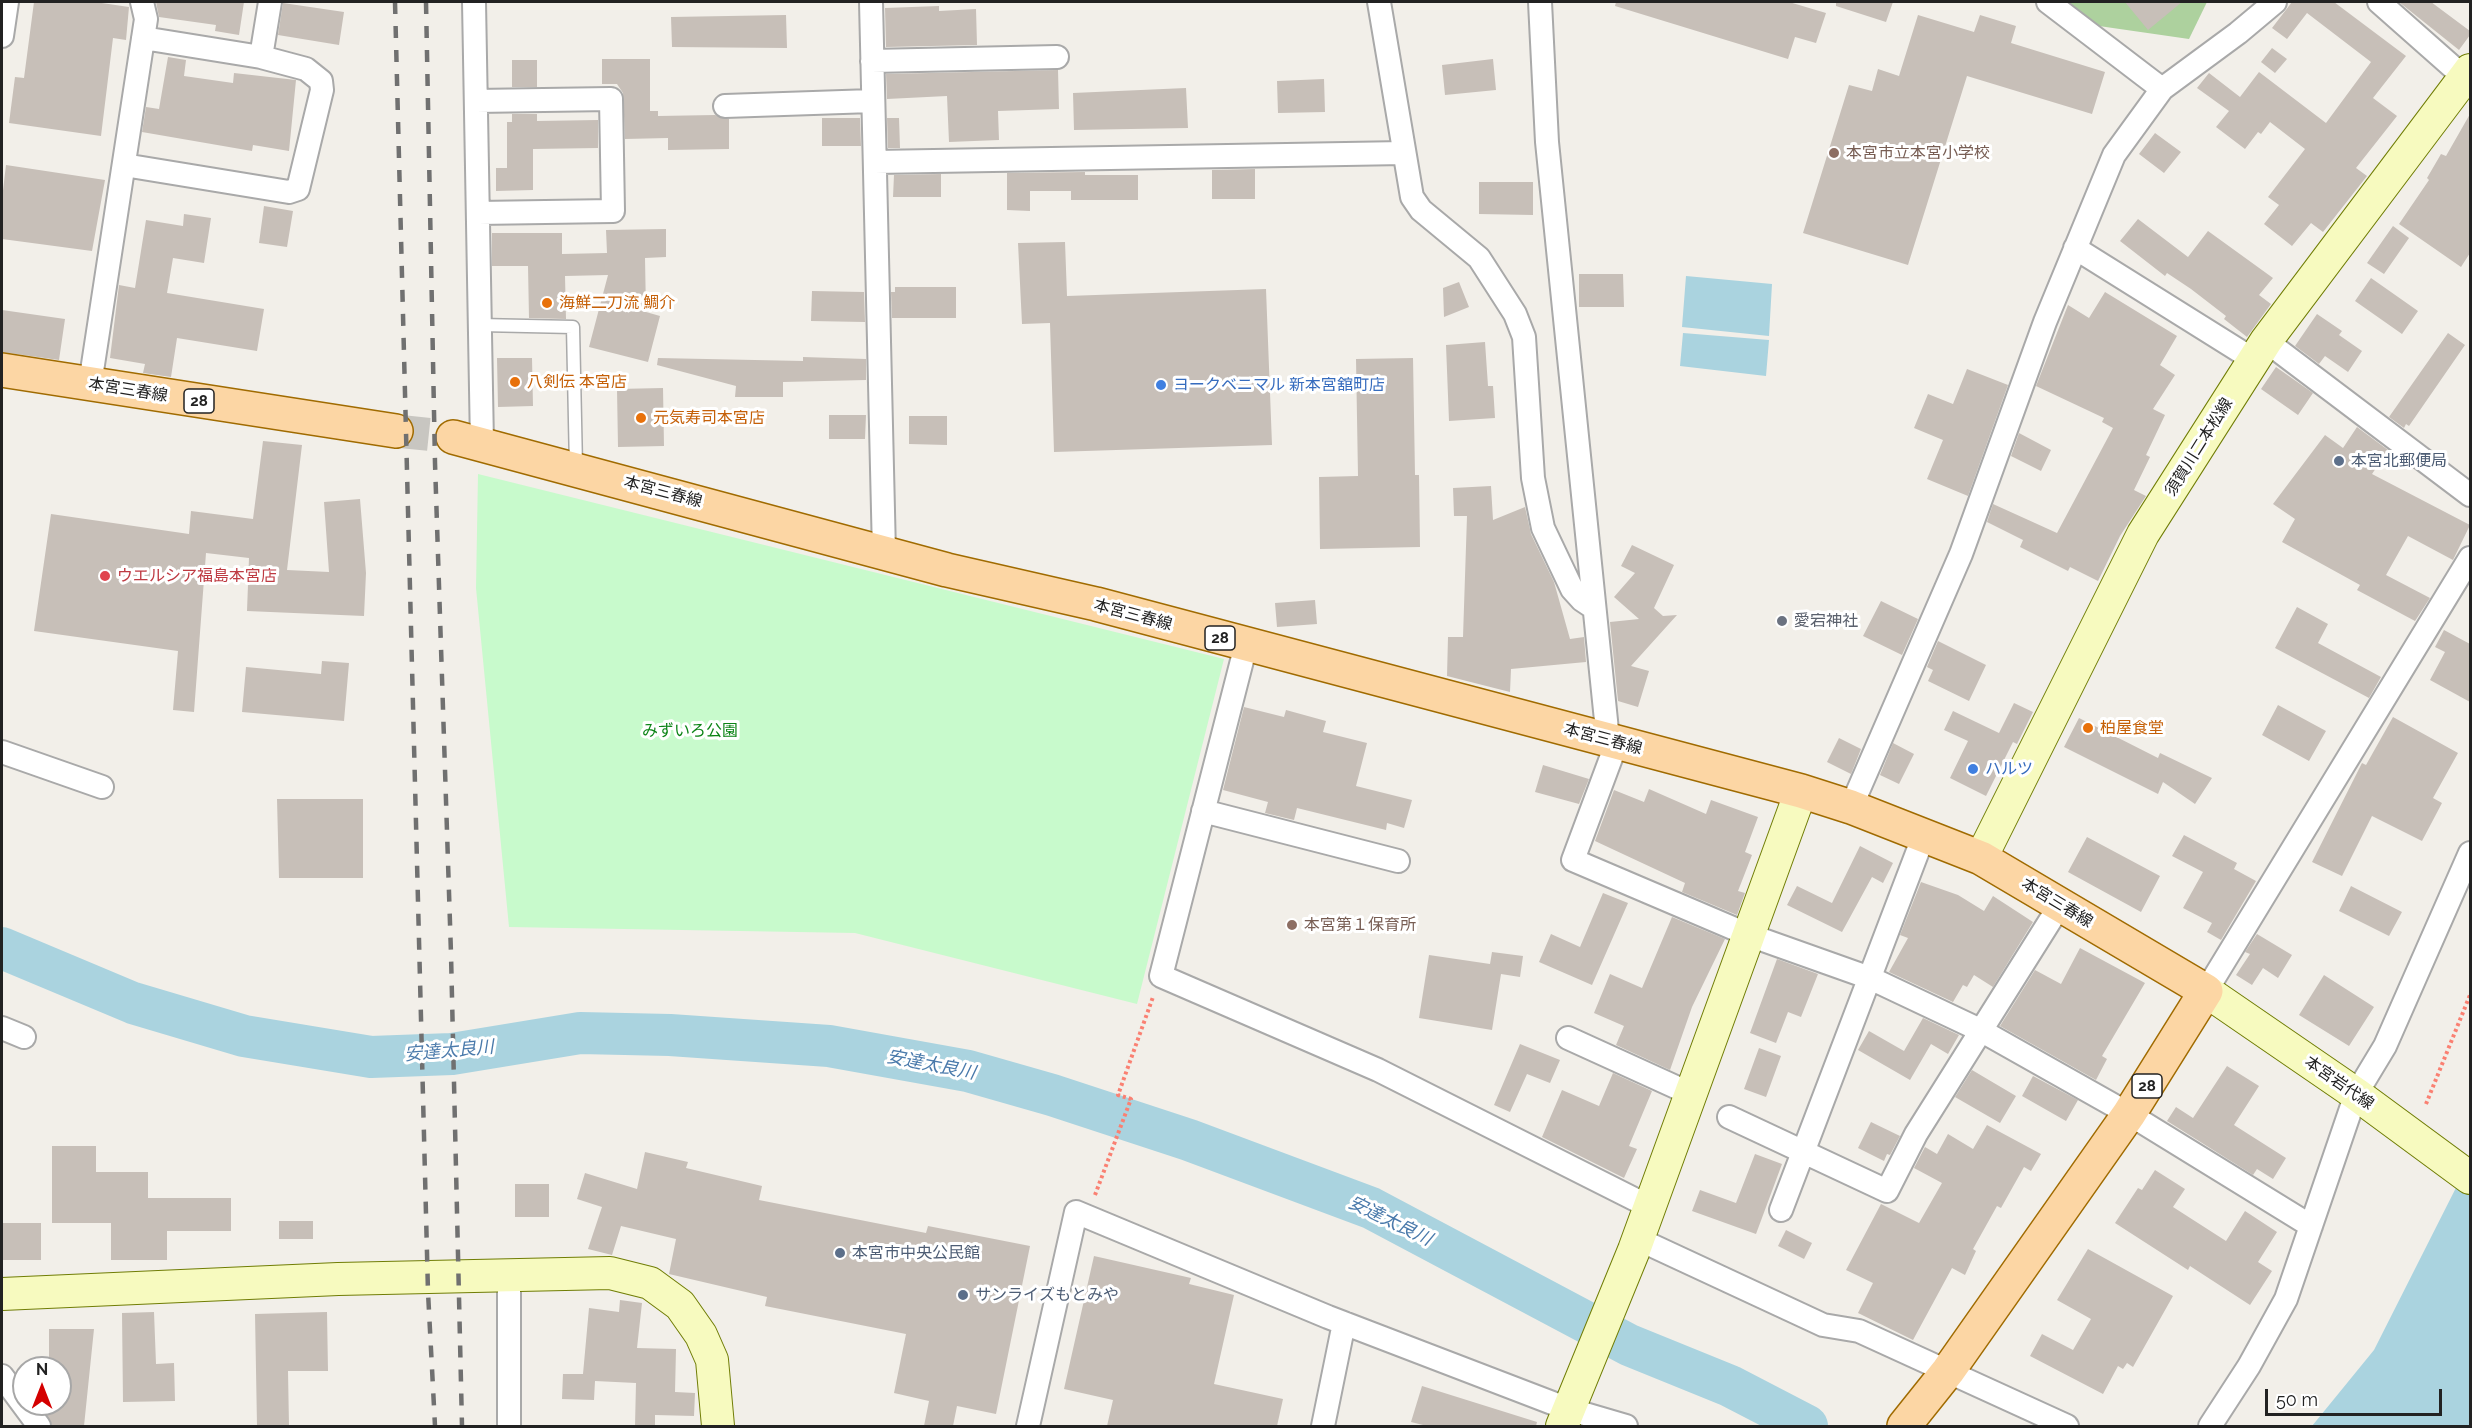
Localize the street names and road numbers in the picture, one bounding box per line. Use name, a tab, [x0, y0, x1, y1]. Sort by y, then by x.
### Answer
street label: 本宮三春線	[87, 374, 169, 406]
road number: 28	[184, 389, 214, 413]
street label: 須賀川二本松線	[2161, 394, 2237, 500]
street label: 本宮三春線	[622, 472, 704, 512]
street label: 本宮三春線	[1092, 595, 1174, 635]
road number: 28	[1205, 626, 1235, 650]
street label: 本宮三春線	[1562, 719, 1644, 759]
street label: 本宮三春線	[2018, 874, 2096, 932]
street label: 本宮岩代線	[2301, 1052, 2377, 1114]
road number: 28	[2132, 1074, 2162, 1098]

